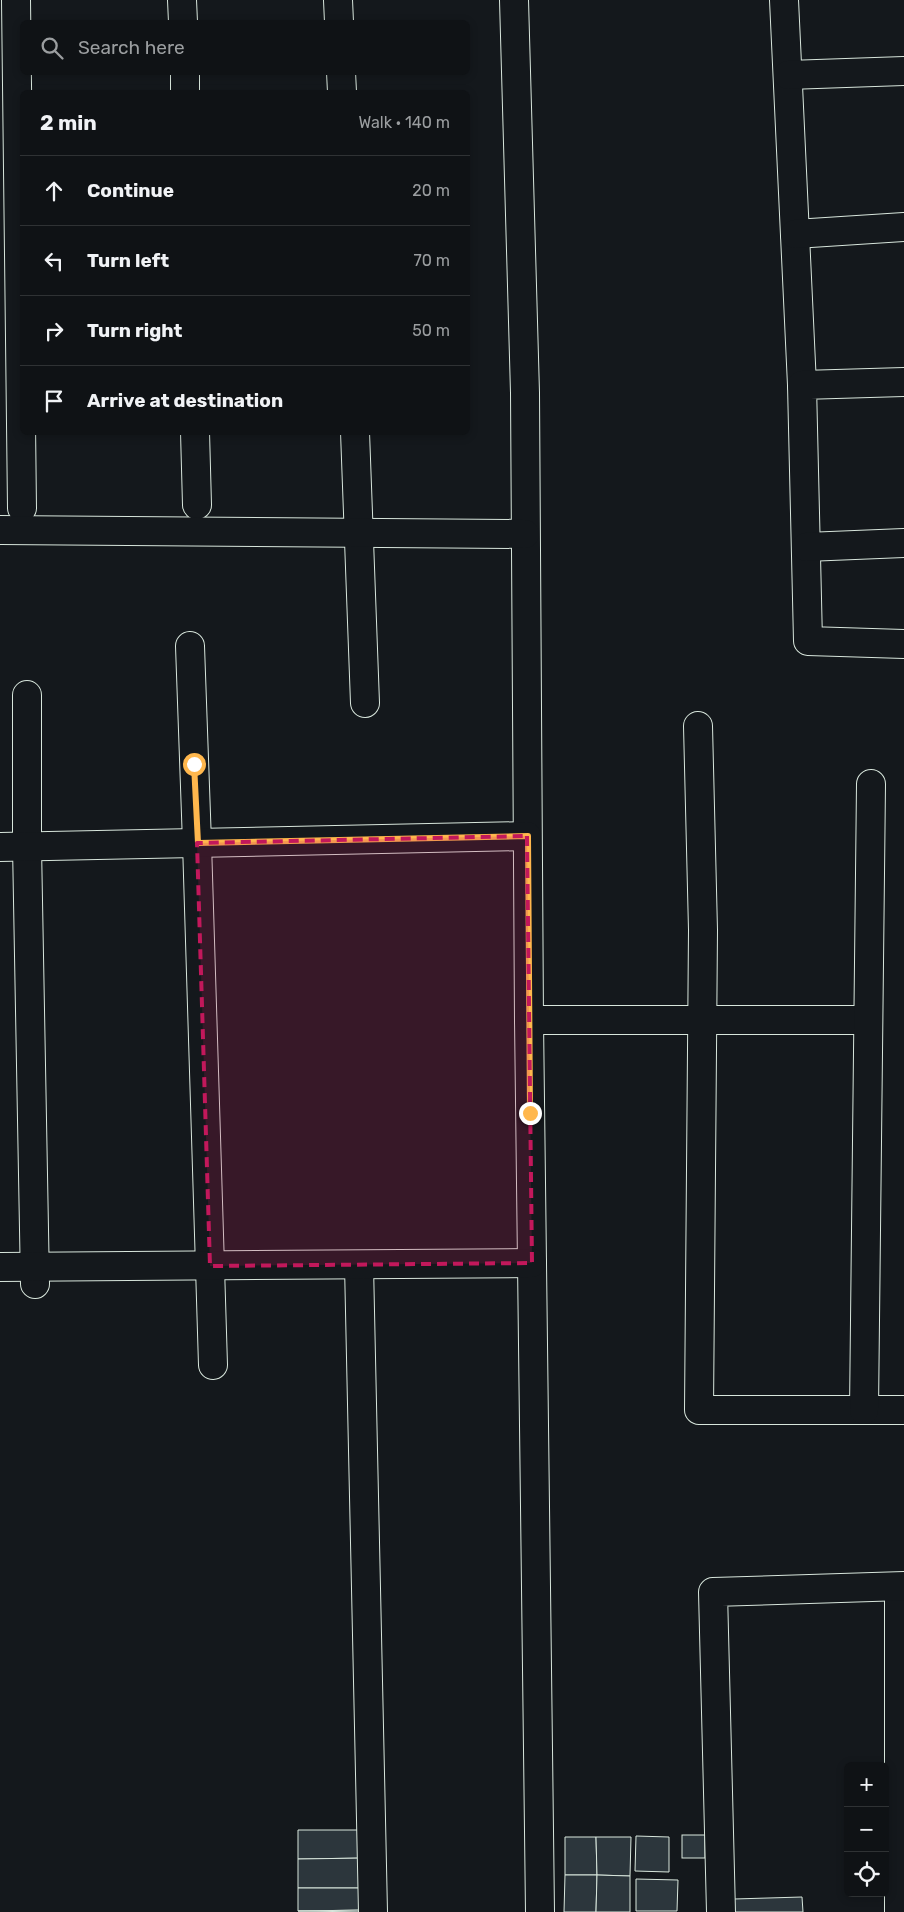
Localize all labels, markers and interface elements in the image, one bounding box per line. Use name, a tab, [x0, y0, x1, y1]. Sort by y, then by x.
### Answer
search box	[20, 20, 470, 75]
icon: search	[38, 34, 66, 62]
text: Search here	[78, 36, 185, 59]
text: 2 min	[40, 110, 97, 135]
text: Walk · 140 m	[359, 113, 450, 132]
icon: ahead	[40, 177, 68, 205]
text: Continue	[87, 179, 174, 202]
text: 20 m	[412, 181, 450, 200]
icon: left	[40, 247, 68, 275]
text: Turn left	[87, 249, 169, 272]
text: 70 m	[413, 251, 450, 270]
icon: right	[40, 317, 68, 345]
text: Turn right	[87, 319, 182, 342]
text: 50 m	[412, 321, 450, 340]
icon: arrive	[40, 387, 68, 415]
text: Arrive at destination	[87, 389, 283, 412]
route start	[183, 753, 206, 776]
route end	[519, 1102, 542, 1125]
map controls	[844, 1762, 889, 1897]
button: +	[844, 1762, 889, 1807]
button: −	[844, 1807, 889, 1852]
button: locate	[844, 1852, 889, 1897]

